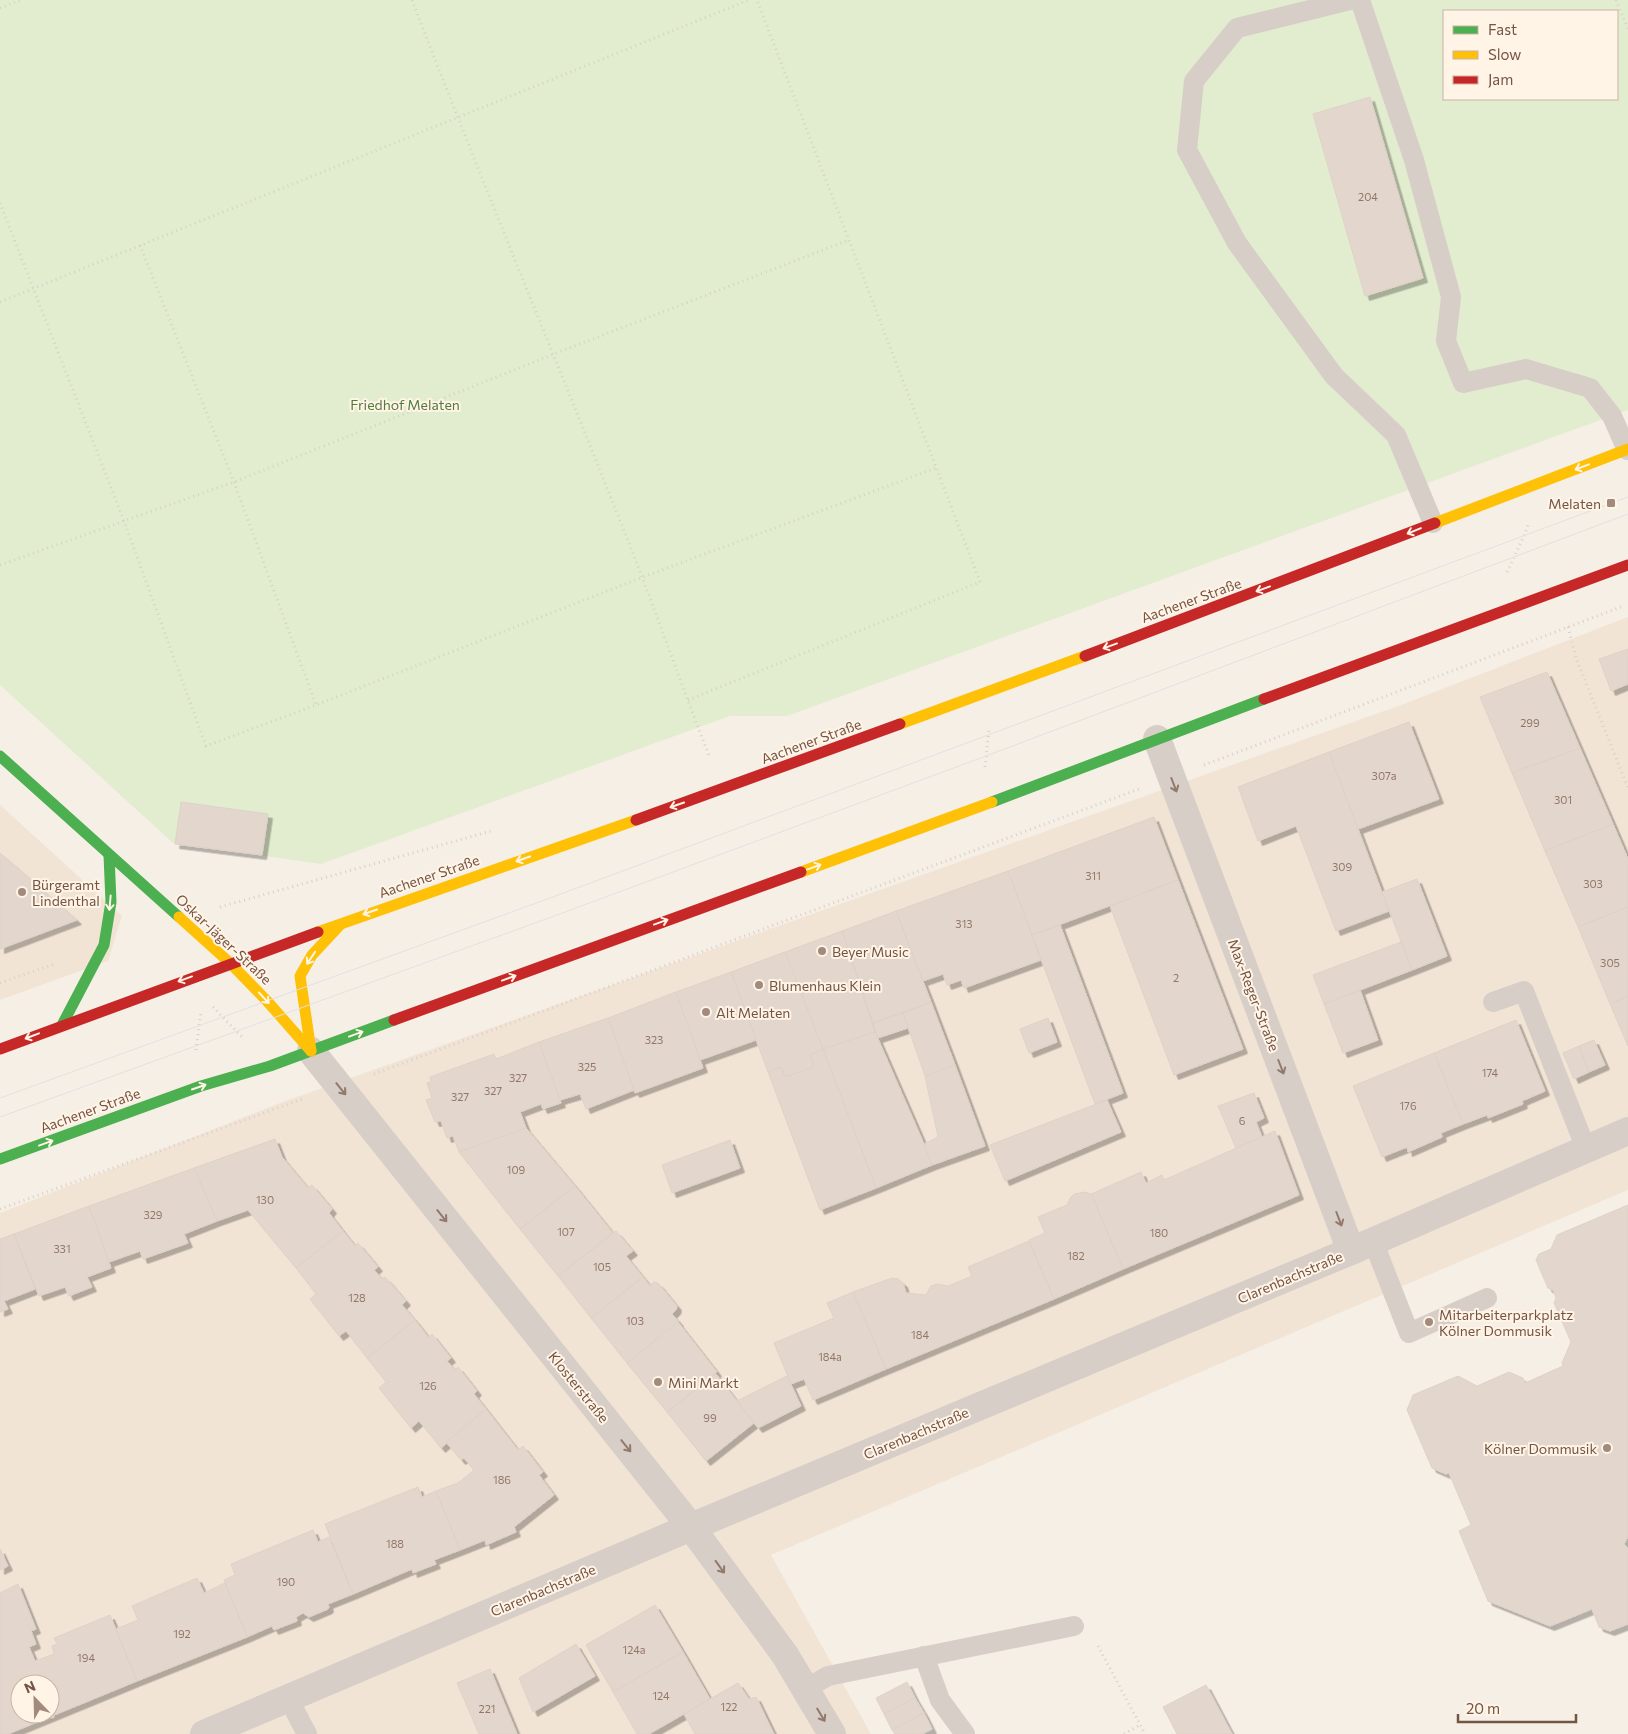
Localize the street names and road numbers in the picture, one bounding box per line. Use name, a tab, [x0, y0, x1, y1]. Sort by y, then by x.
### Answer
street label: Aachener Straße	[1139, 574, 1243, 626]
street label: Aachener Straße	[759, 715, 863, 767]
street label: Aachener Straße	[376, 851, 482, 901]
street label: Oskar-Jäger-Straße	[173, 890, 275, 988]
street label: Max-Reger-Straße	[1225, 937, 1283, 1053]
street label: Aachener Straße	[38, 1084, 142, 1136]
street label: Clarenbachstraße	[1235, 1247, 1345, 1307]
street label: Klosterstraße	[545, 1348, 613, 1426]
street label: Clarenbachstraße	[861, 1403, 971, 1463]
street label: Clarenbachstraße	[488, 1560, 598, 1620]

